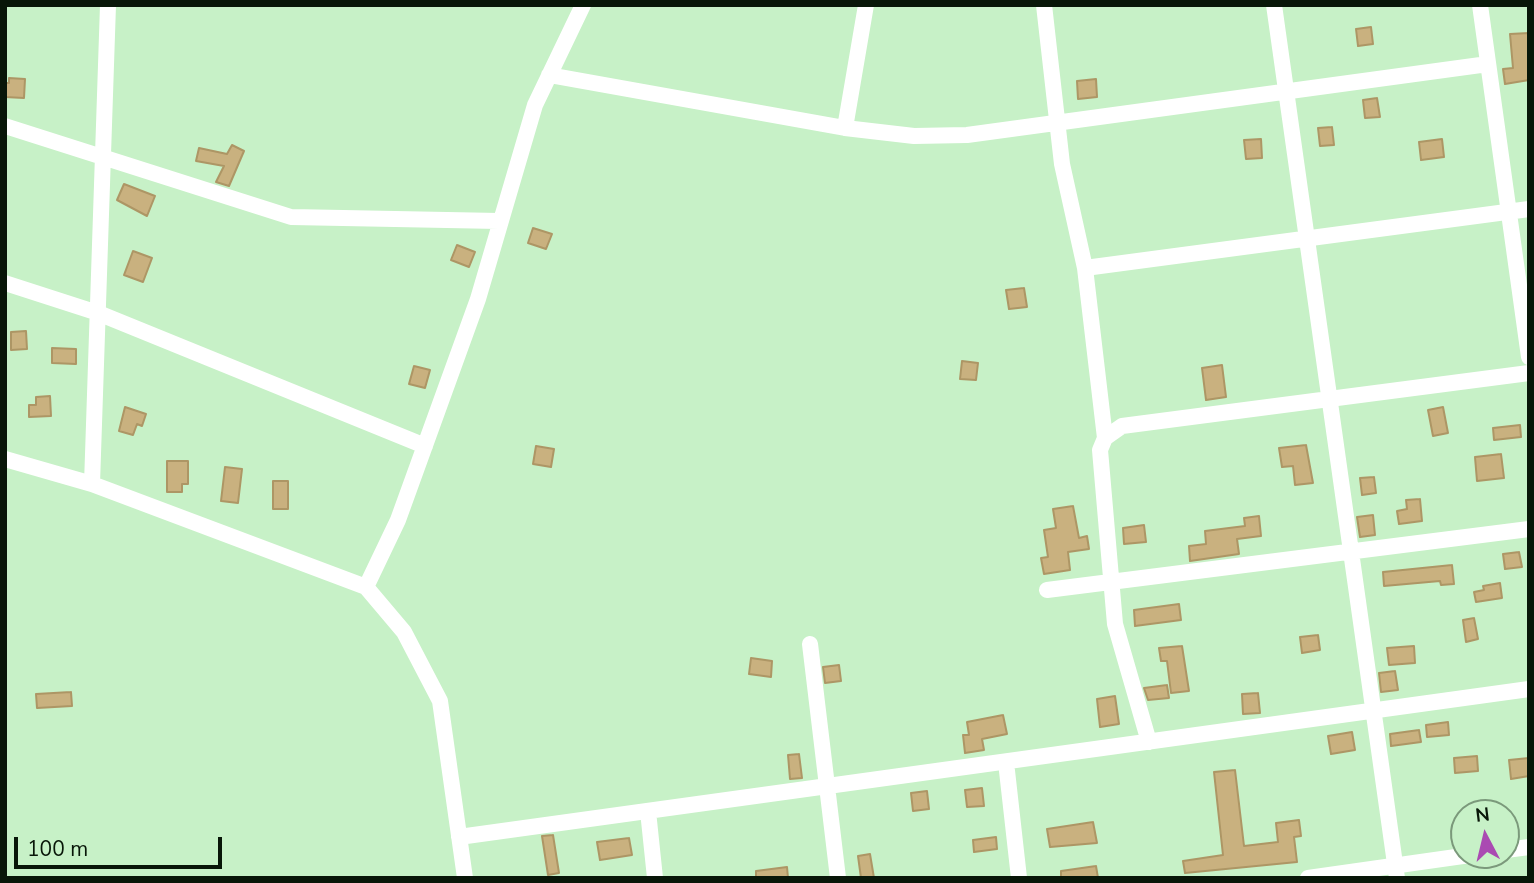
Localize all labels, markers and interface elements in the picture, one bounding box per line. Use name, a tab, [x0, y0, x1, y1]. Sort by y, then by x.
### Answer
north arrow	[1450, 799, 1520, 869]
text: N	[1474, 801, 1491, 829]
scale bar	[18, 824, 226, 868]
text: 100 m	[27, 835, 88, 863]

